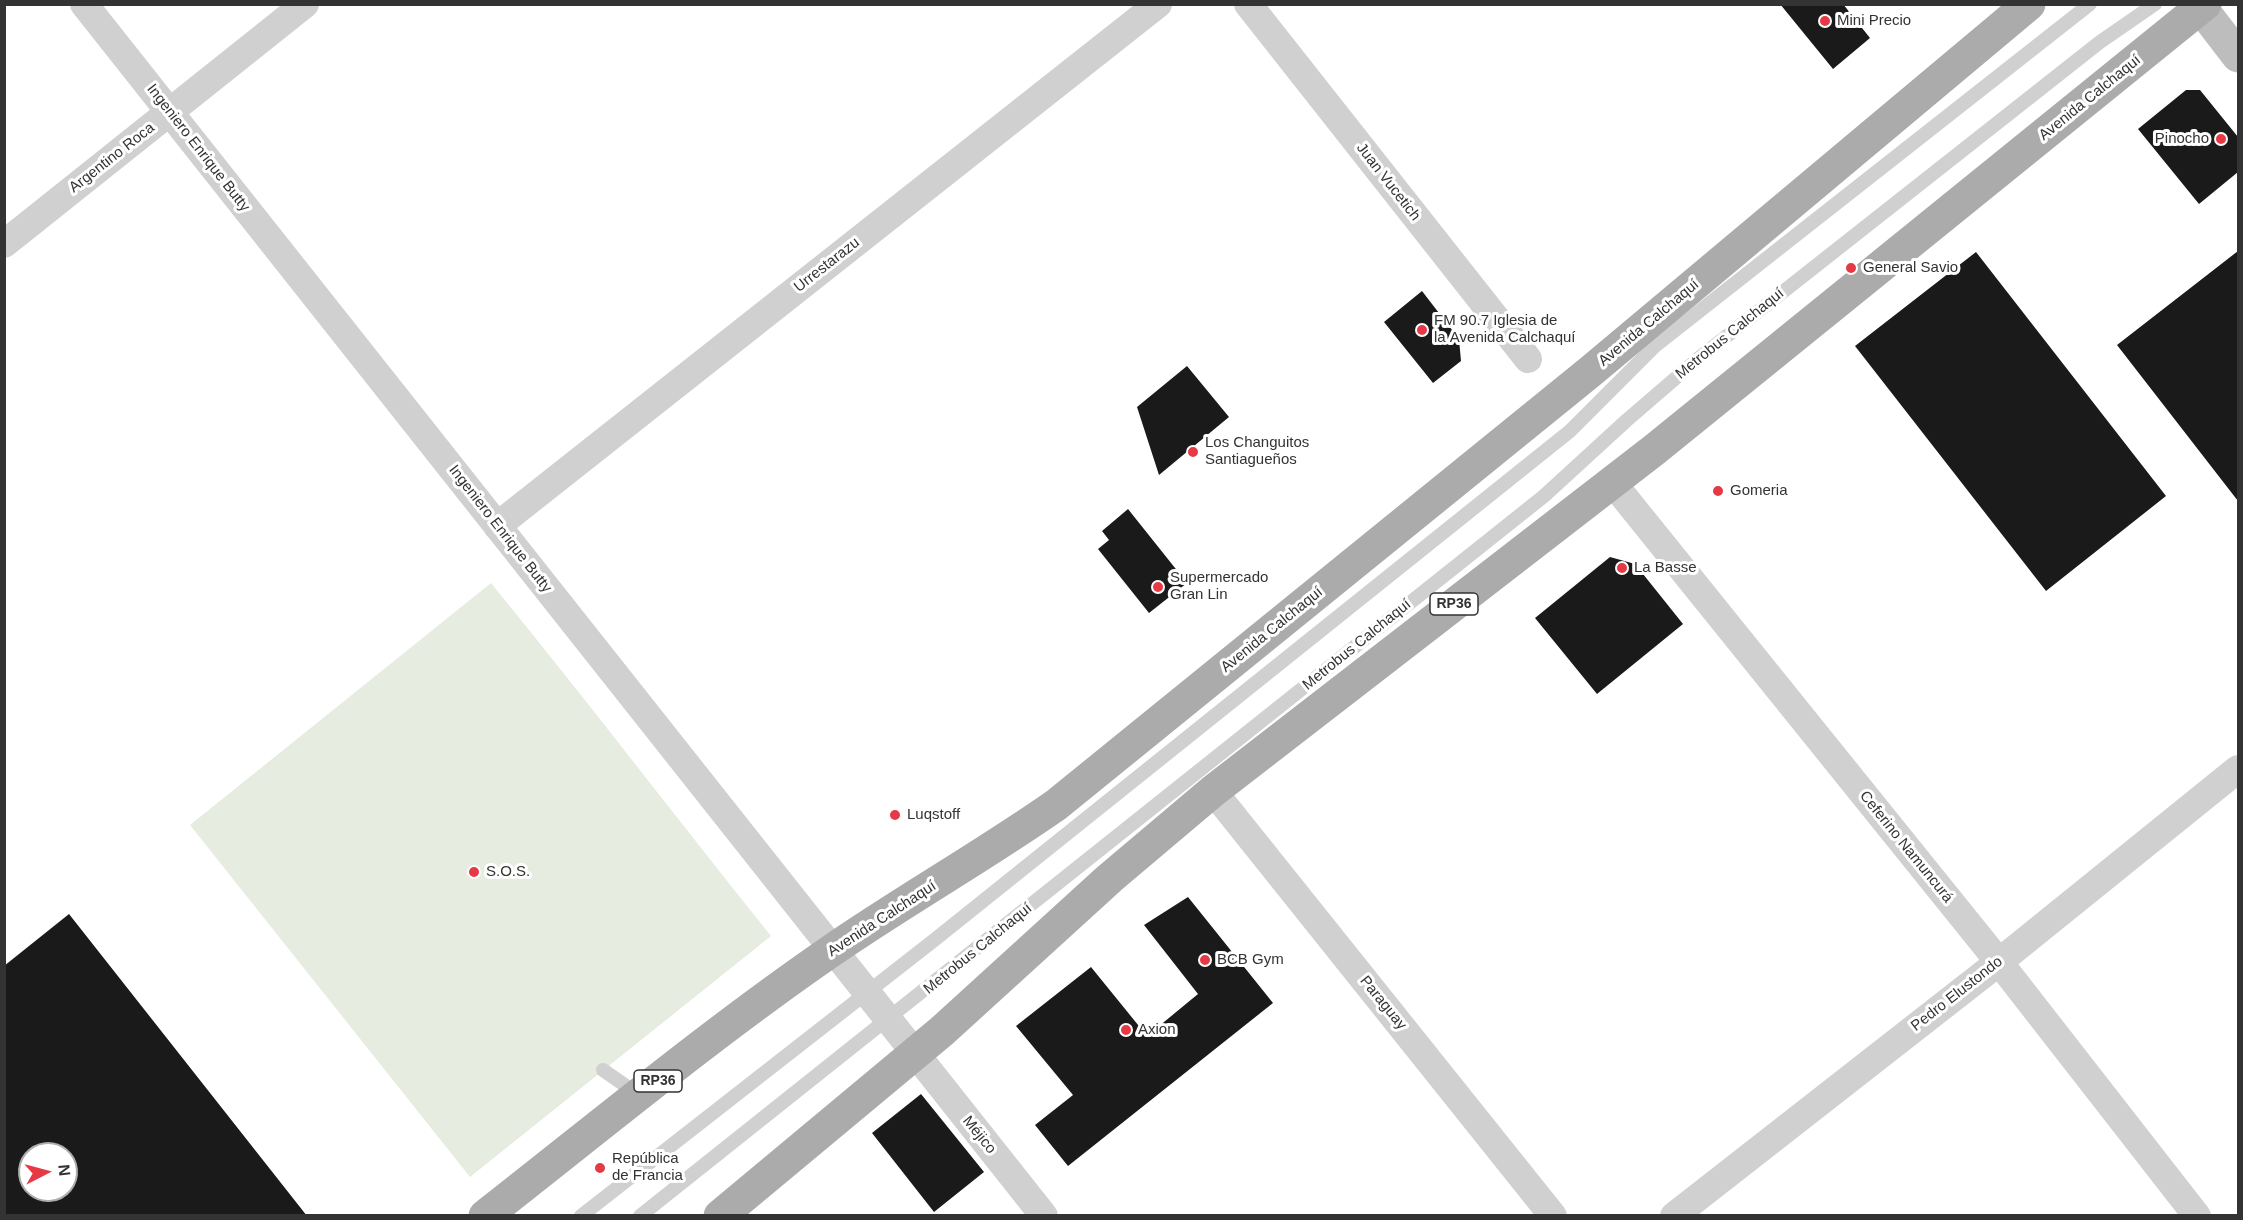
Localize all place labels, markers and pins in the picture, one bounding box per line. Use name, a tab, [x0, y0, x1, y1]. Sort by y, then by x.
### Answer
place label: Mini Precio	[1837, 12, 1911, 30]
marker: Mini Precio	[1818, 14, 1832, 28]
place label: Pinocho	[2155, 130, 2209, 148]
marker: Pinocho	[2214, 132, 2228, 146]
place label: General Savio	[1863, 259, 1958, 277]
marker: General Savio	[1844, 261, 1858, 275]
place label: FM 90.7 Iglesia de la Avenida Calchaquí	[1434, 312, 1575, 347]
marker: FM 90.7 Iglesia de la Avenida Calchaquí	[1415, 323, 1429, 337]
place label: Los Changuitos Santiagueños	[1205, 434, 1309, 469]
marker: Los Changuitos Santiagueños	[1186, 445, 1200, 459]
place label: Gomeria	[1730, 482, 1788, 500]
marker: Gomeria	[1711, 484, 1725, 498]
place label: La Basse	[1634, 559, 1697, 577]
marker: La Basse	[1615, 561, 1629, 575]
place label: Supermercado Gran Lin	[1170, 569, 1268, 604]
marker: Supermercado Gran Lin	[1151, 580, 1165, 594]
place label: Luqstoff	[907, 806, 960, 824]
marker: Luqstoff	[888, 808, 902, 822]
place label: S.O.S.	[486, 863, 530, 881]
marker: S.O.S.	[467, 865, 481, 879]
place label: BCB Gym	[1217, 951, 1284, 969]
marker: BCB Gym	[1198, 953, 1212, 967]
place label: Axion	[1138, 1021, 1176, 1039]
marker: Axion	[1119, 1023, 1133, 1037]
place label: República de Francia	[612, 1150, 683, 1185]
marker: República de Francia	[593, 1161, 607, 1175]

